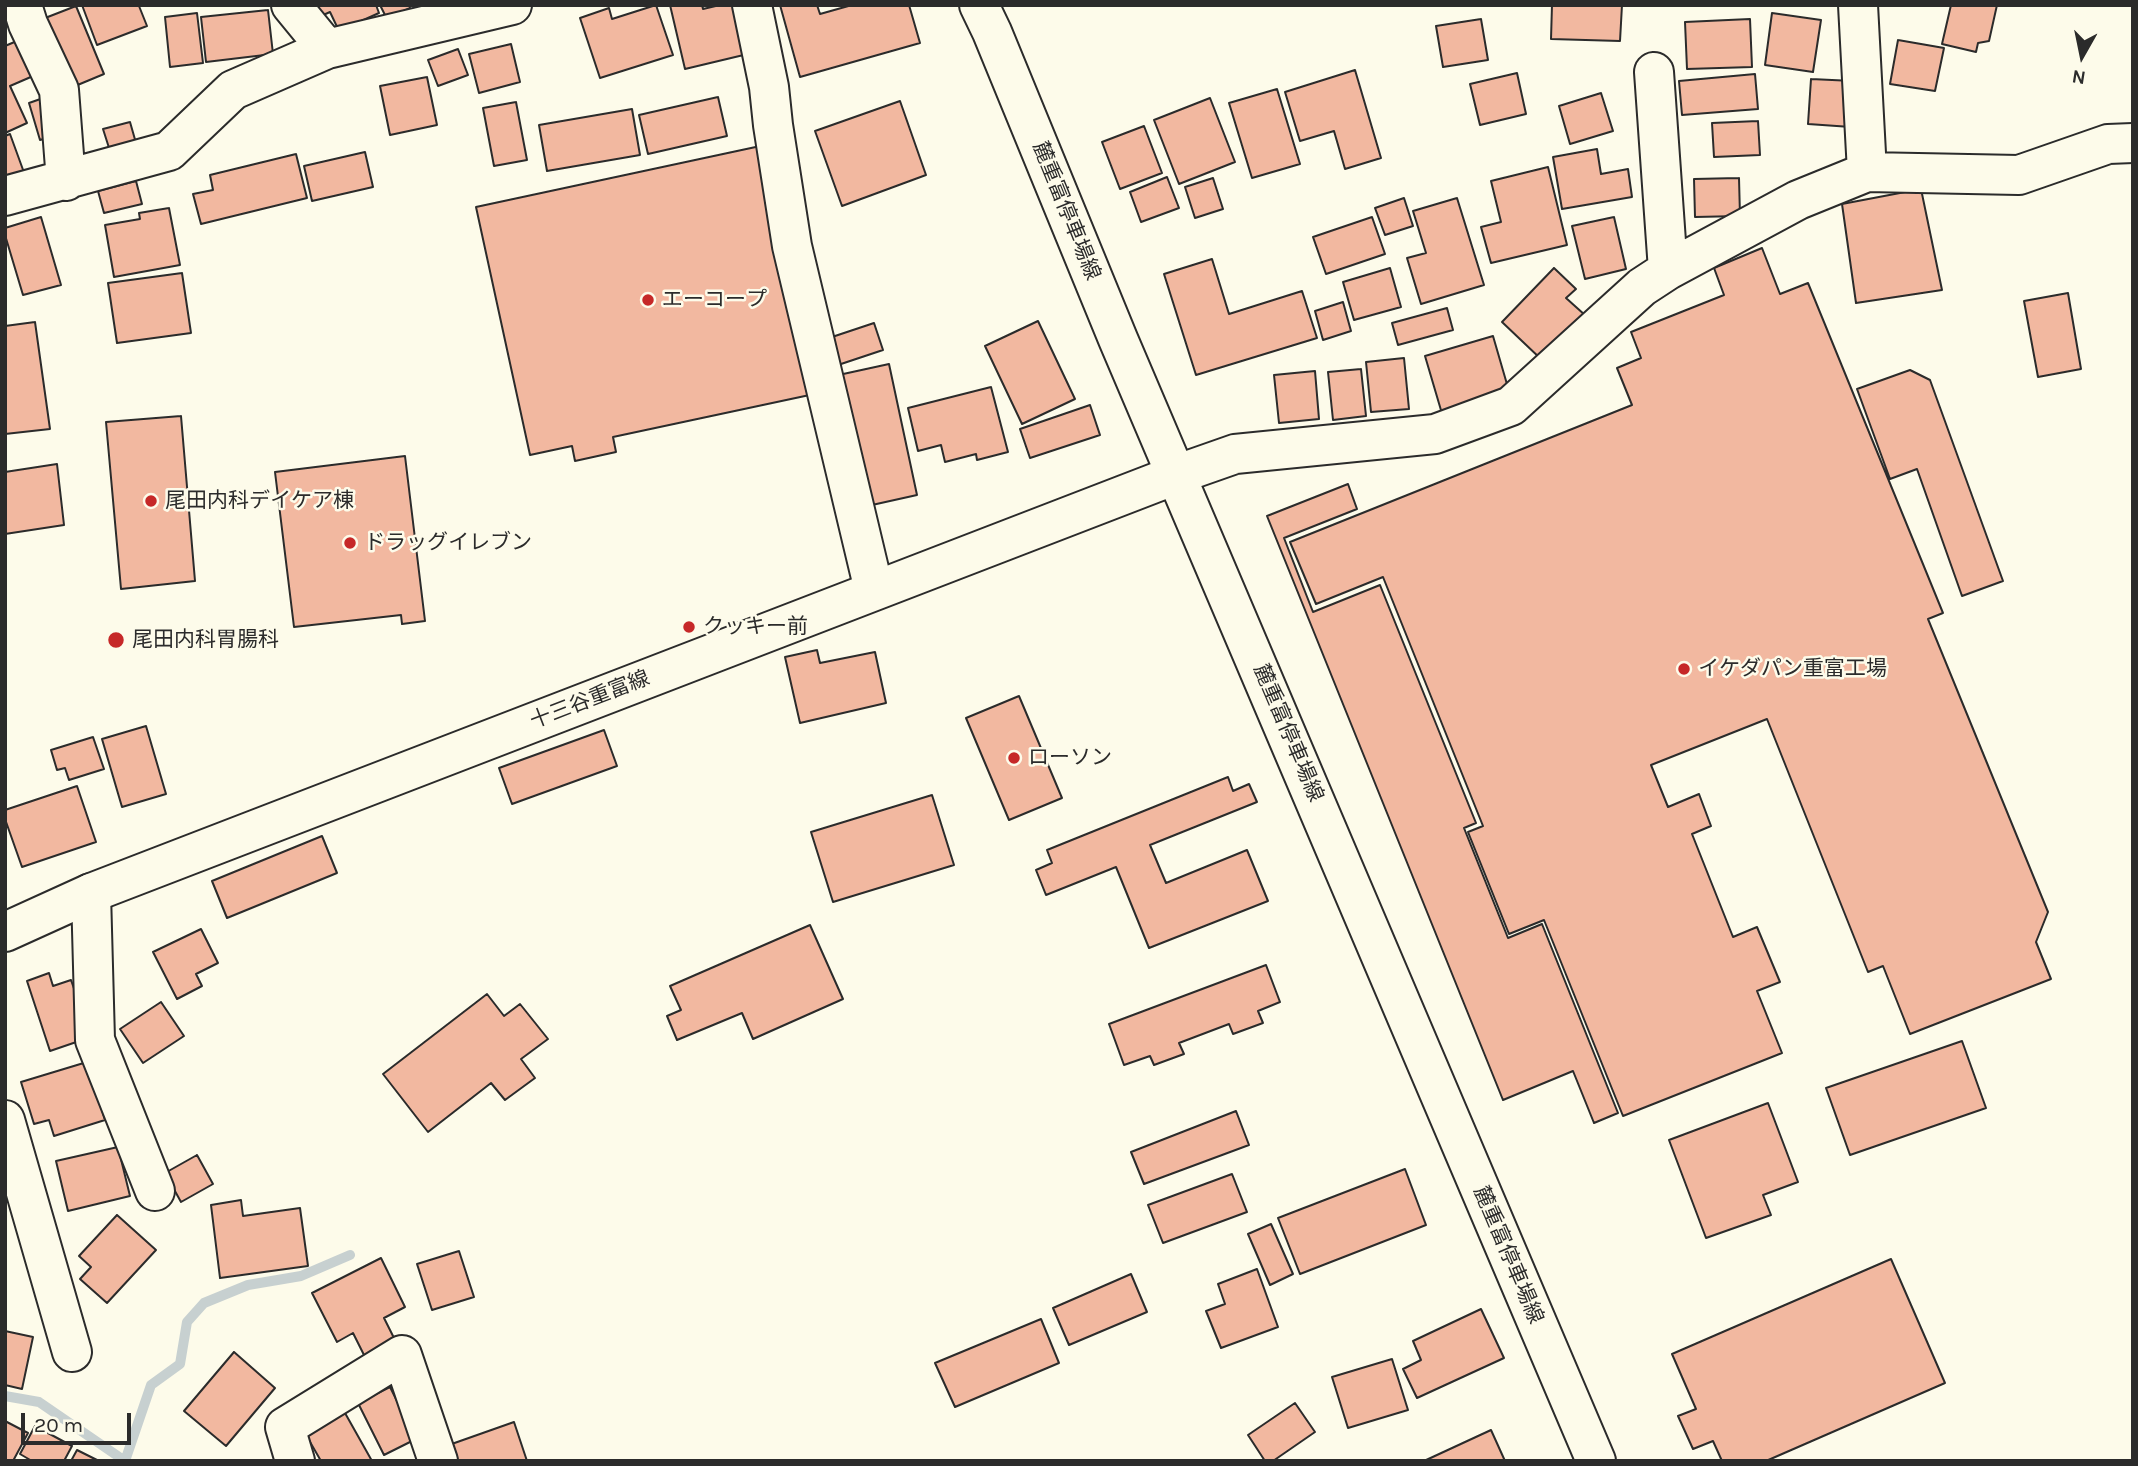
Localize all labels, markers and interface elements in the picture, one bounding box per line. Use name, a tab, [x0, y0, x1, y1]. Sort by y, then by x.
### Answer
north arrow	[2047, 21, 2117, 91]
text: N	[2070, 65, 2087, 89]
street label: 麓重富停車場線	[1027, 138, 1105, 284]
place label: エーコープ	[662, 287, 767, 313]
marker: エーコープ	[640, 292, 656, 308]
place label: 尾田内科デイケア棟	[165, 488, 354, 514]
marker: 尾田内科デイケア棟	[143, 493, 159, 509]
place label: ドラッグイレブン	[364, 530, 532, 556]
marker: ドラッグイレブン	[342, 535, 358, 551]
place label: クッキー前	[703, 614, 808, 640]
marker: クッキー前	[681, 619, 697, 635]
place label: 尾田内科胃腸科	[132, 627, 279, 653]
marker: 尾田内科胃腸科	[106, 630, 126, 650]
place label: イケダパン重富工場	[1698, 656, 1887, 682]
street label: 麓重富停車場線	[1248, 660, 1328, 806]
marker: イケダパン重富工場	[1676, 661, 1692, 677]
street label: 十三谷重富線	[527, 666, 653, 734]
place label: ローソン	[1028, 745, 1112, 771]
marker: ローソン	[1006, 750, 1022, 766]
street label: 麓重富停車場線	[1468, 1182, 1548, 1328]
scale bar	[24, 1400, 135, 1444]
text: 20 m	[34, 1413, 83, 1437]

